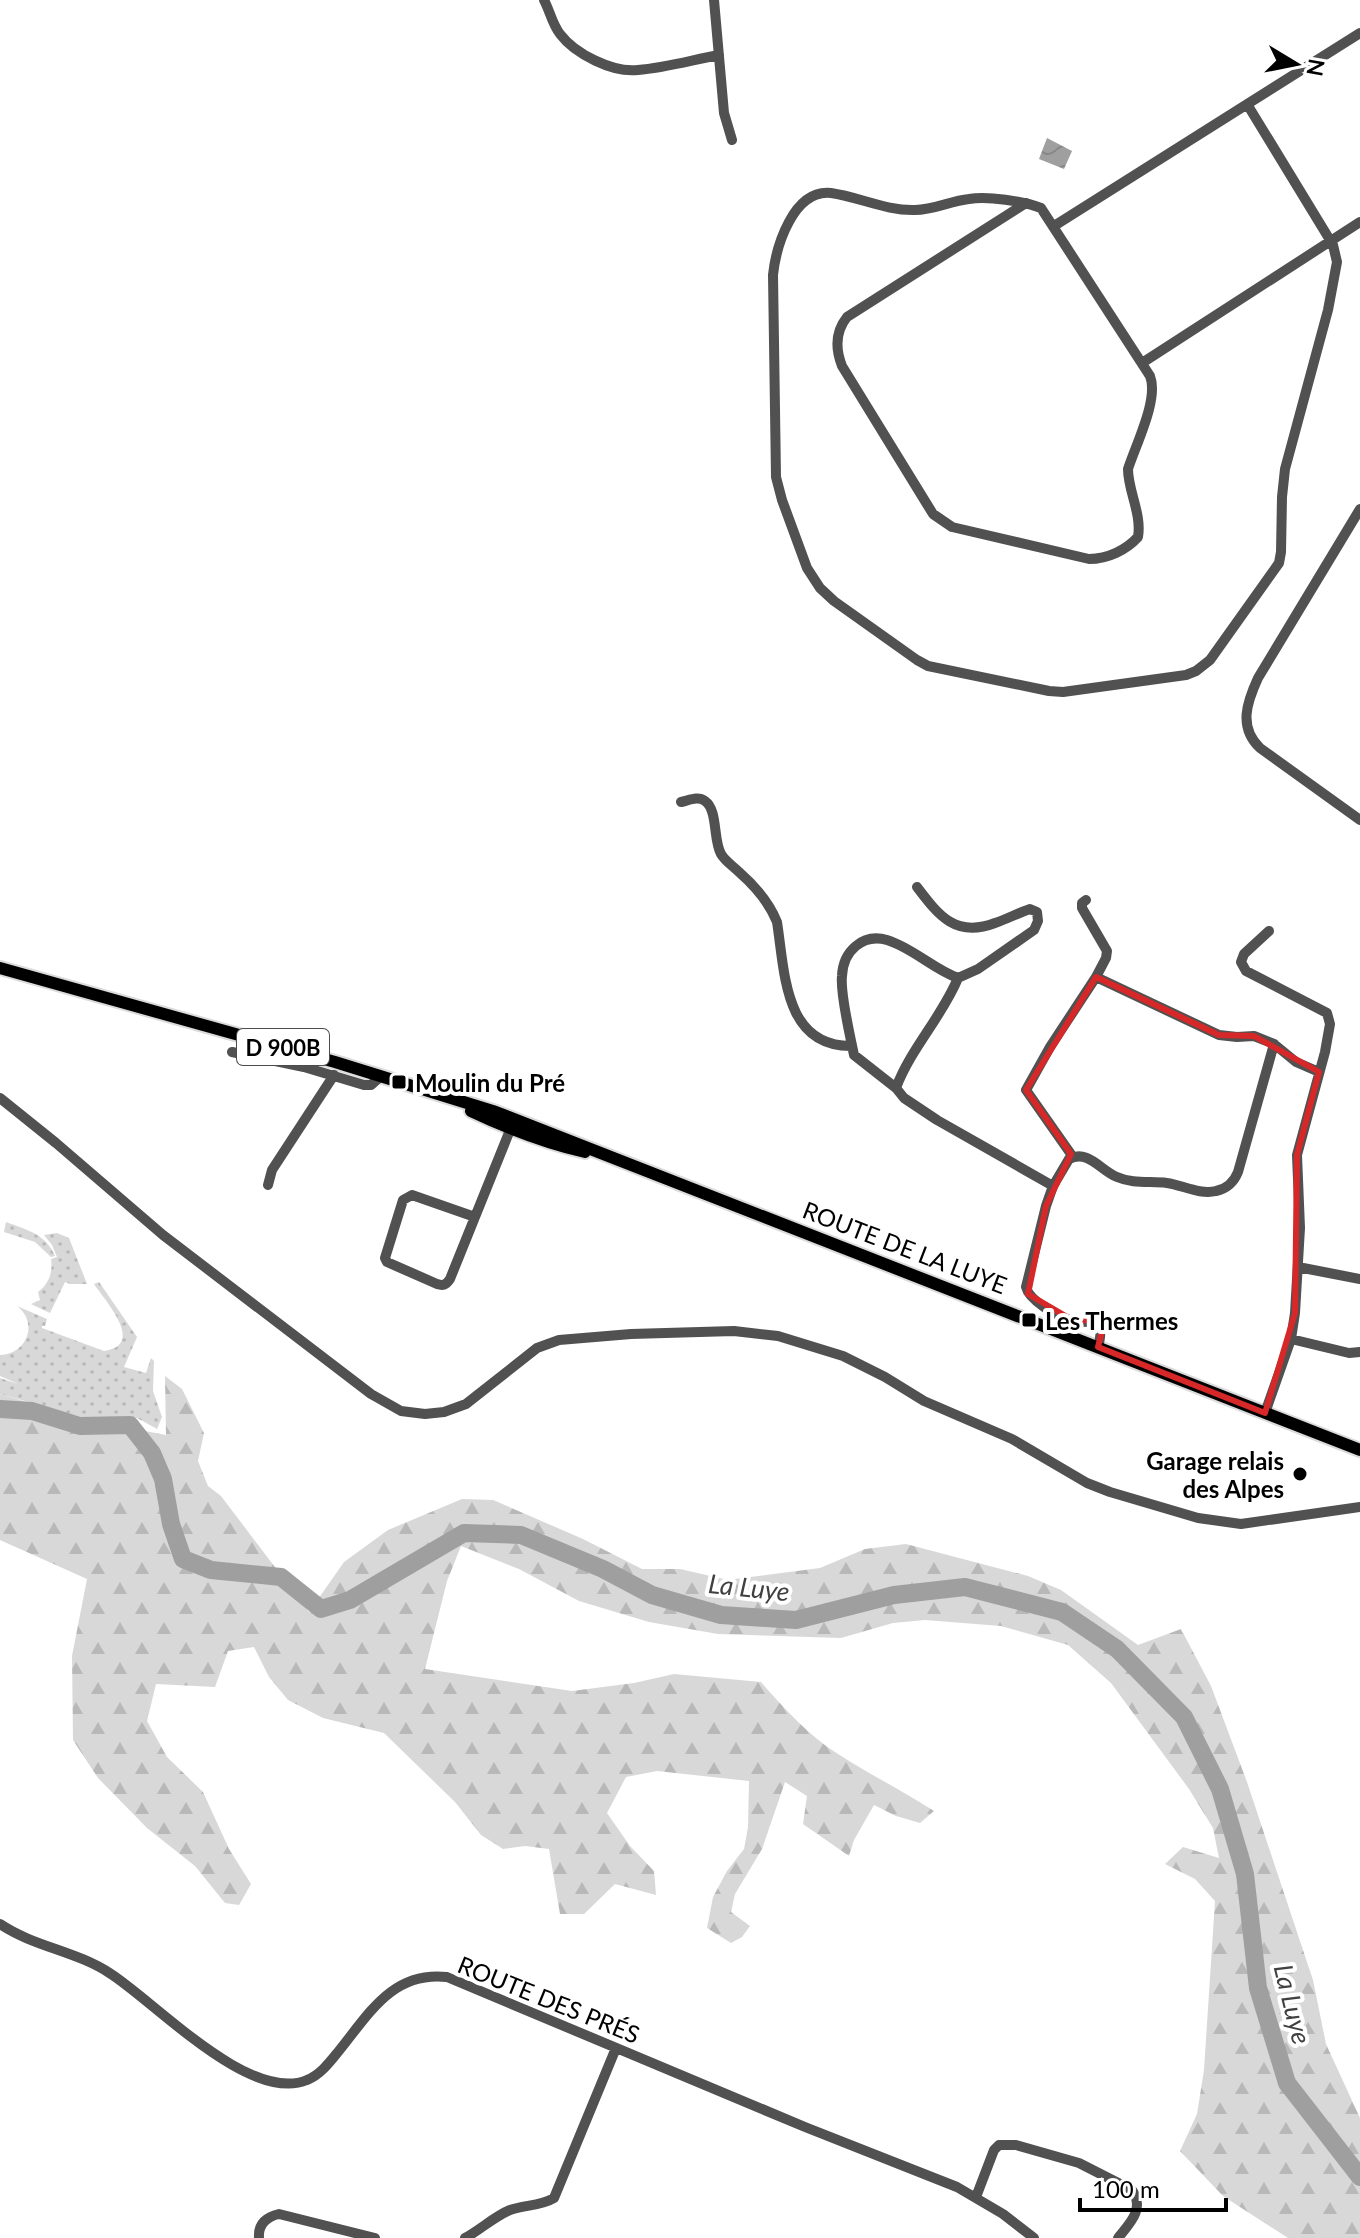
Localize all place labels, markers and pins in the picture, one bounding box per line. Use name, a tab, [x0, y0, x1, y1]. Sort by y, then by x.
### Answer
place label: Moulin du Pré	[415, 1068, 565, 1097]
marker: Moulin du Pré	[390, 1073, 408, 1091]
place label: Les Thermes	[1045, 1306, 1178, 1335]
marker: Les Thermes	[1020, 1311, 1038, 1329]
place label: Garage relais des Alpes	[1146, 1446, 1284, 1503]
marker: Garage relais des Alpes	[1291, 1465, 1309, 1483]

